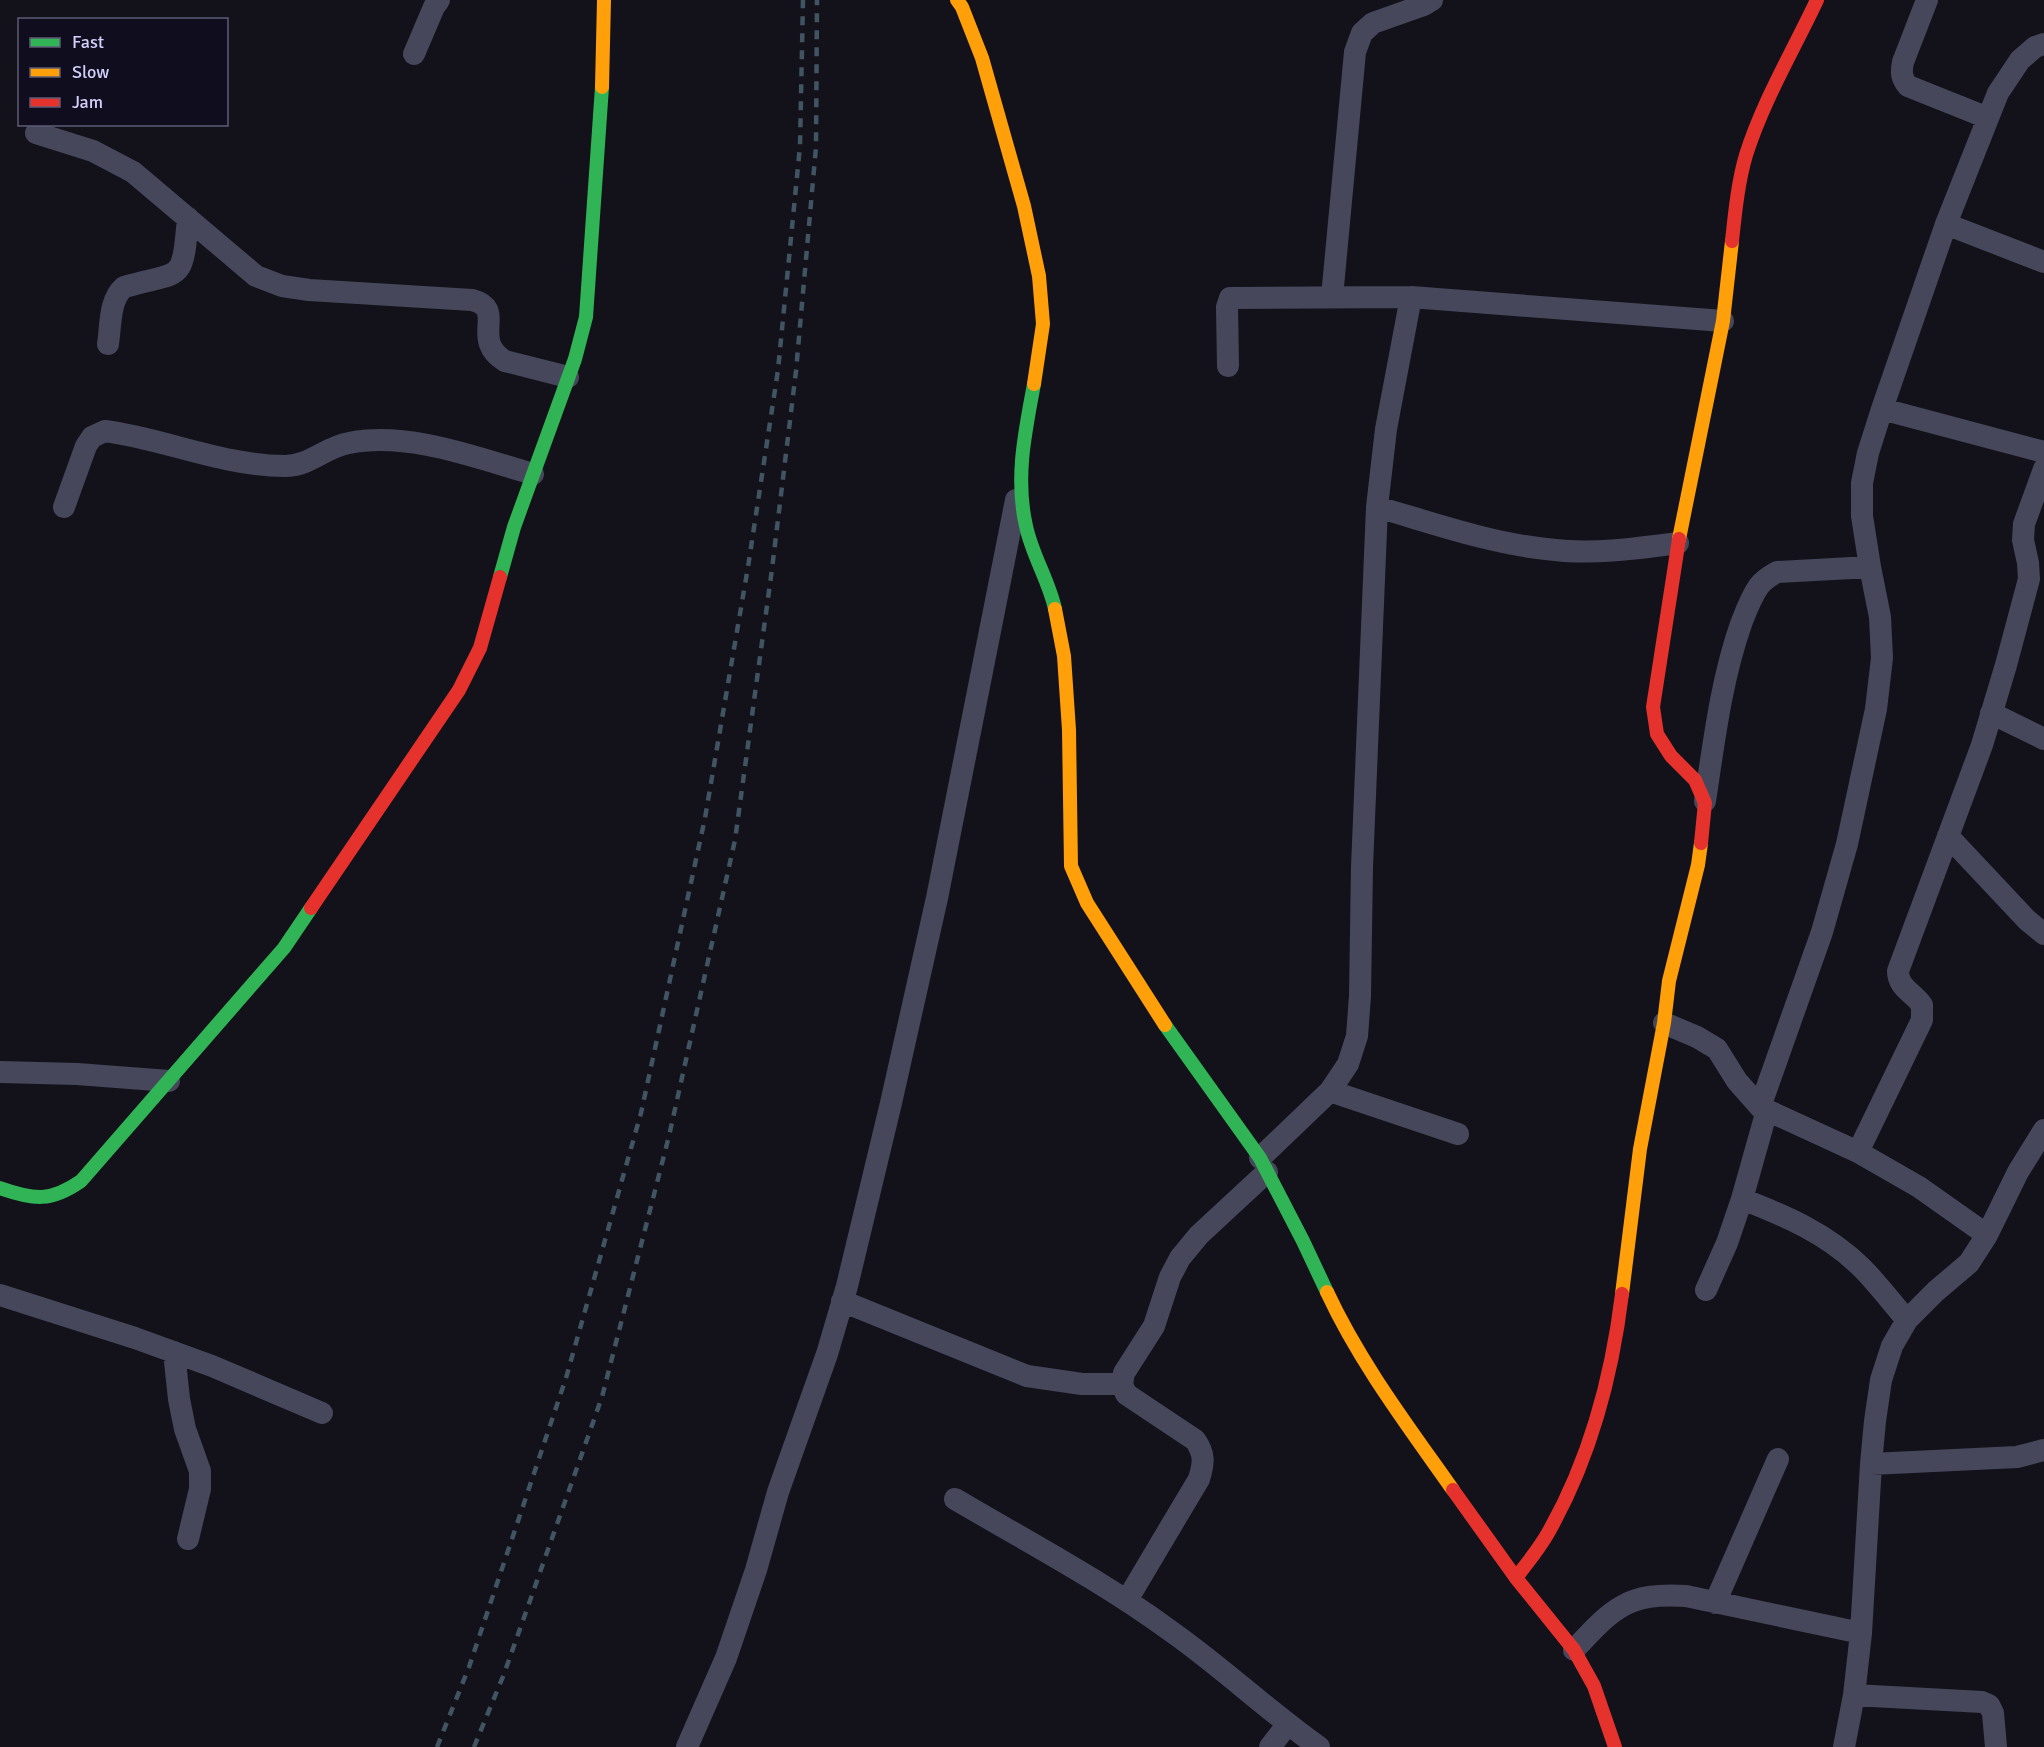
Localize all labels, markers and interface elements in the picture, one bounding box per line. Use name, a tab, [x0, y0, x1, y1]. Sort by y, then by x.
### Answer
legend	[18, 18, 228, 126]
text: Fast	[72, 31, 104, 53]
text: Slow	[72, 61, 109, 83]
text: Jam	[72, 91, 103, 113]

